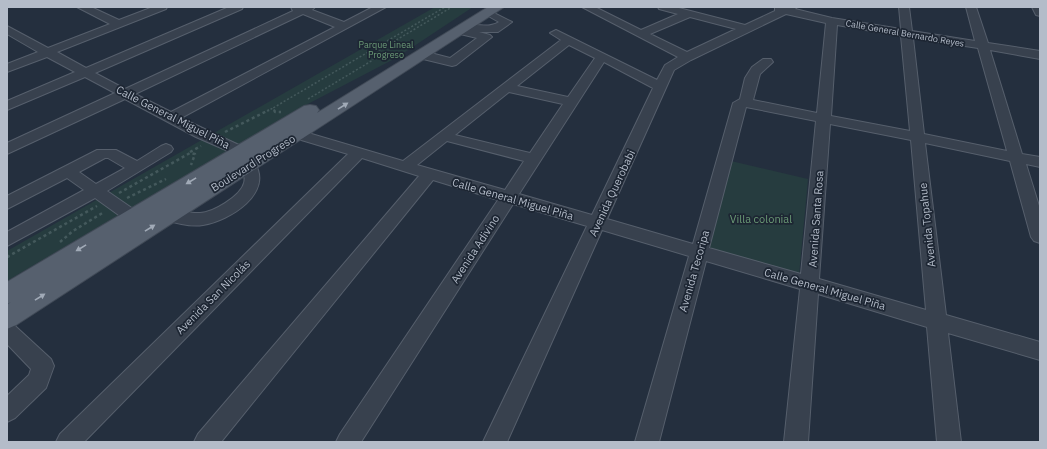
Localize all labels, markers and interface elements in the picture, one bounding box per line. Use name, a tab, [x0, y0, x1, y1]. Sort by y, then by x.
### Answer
street label: Calle General Bernardo Reyes	[845, 17, 965, 49]
park label: Parque Lineal Progreso	[359, 39, 414, 60]
street label: Calle General Miguel Piña	[114, 82, 232, 152]
one-way arrow	[338, 102, 348, 110]
street label: Boulevard Progreso	[208, 131, 298, 195]
street label: Avenida Querobabi	[586, 148, 638, 238]
street label: Avenida Santa Rosa	[806, 170, 826, 268]
street label: Calle General Miguel Piña	[451, 175, 575, 223]
one-way arrow	[185, 177, 197, 184]
street label: Avenida Topahue	[916, 182, 938, 268]
street label: Avenida Adivino	[448, 212, 502, 286]
park label: Villa colonial	[730, 212, 792, 226]
one-way arrow	[144, 224, 156, 231]
street label: Avenida Tecoripa	[676, 228, 712, 313]
one-way arrow	[75, 245, 87, 252]
street label: Avenida San Nicolás	[173, 257, 253, 337]
street label: Calle General Miguel Piña	[763, 265, 887, 313]
one-way arrow	[35, 293, 45, 301]

